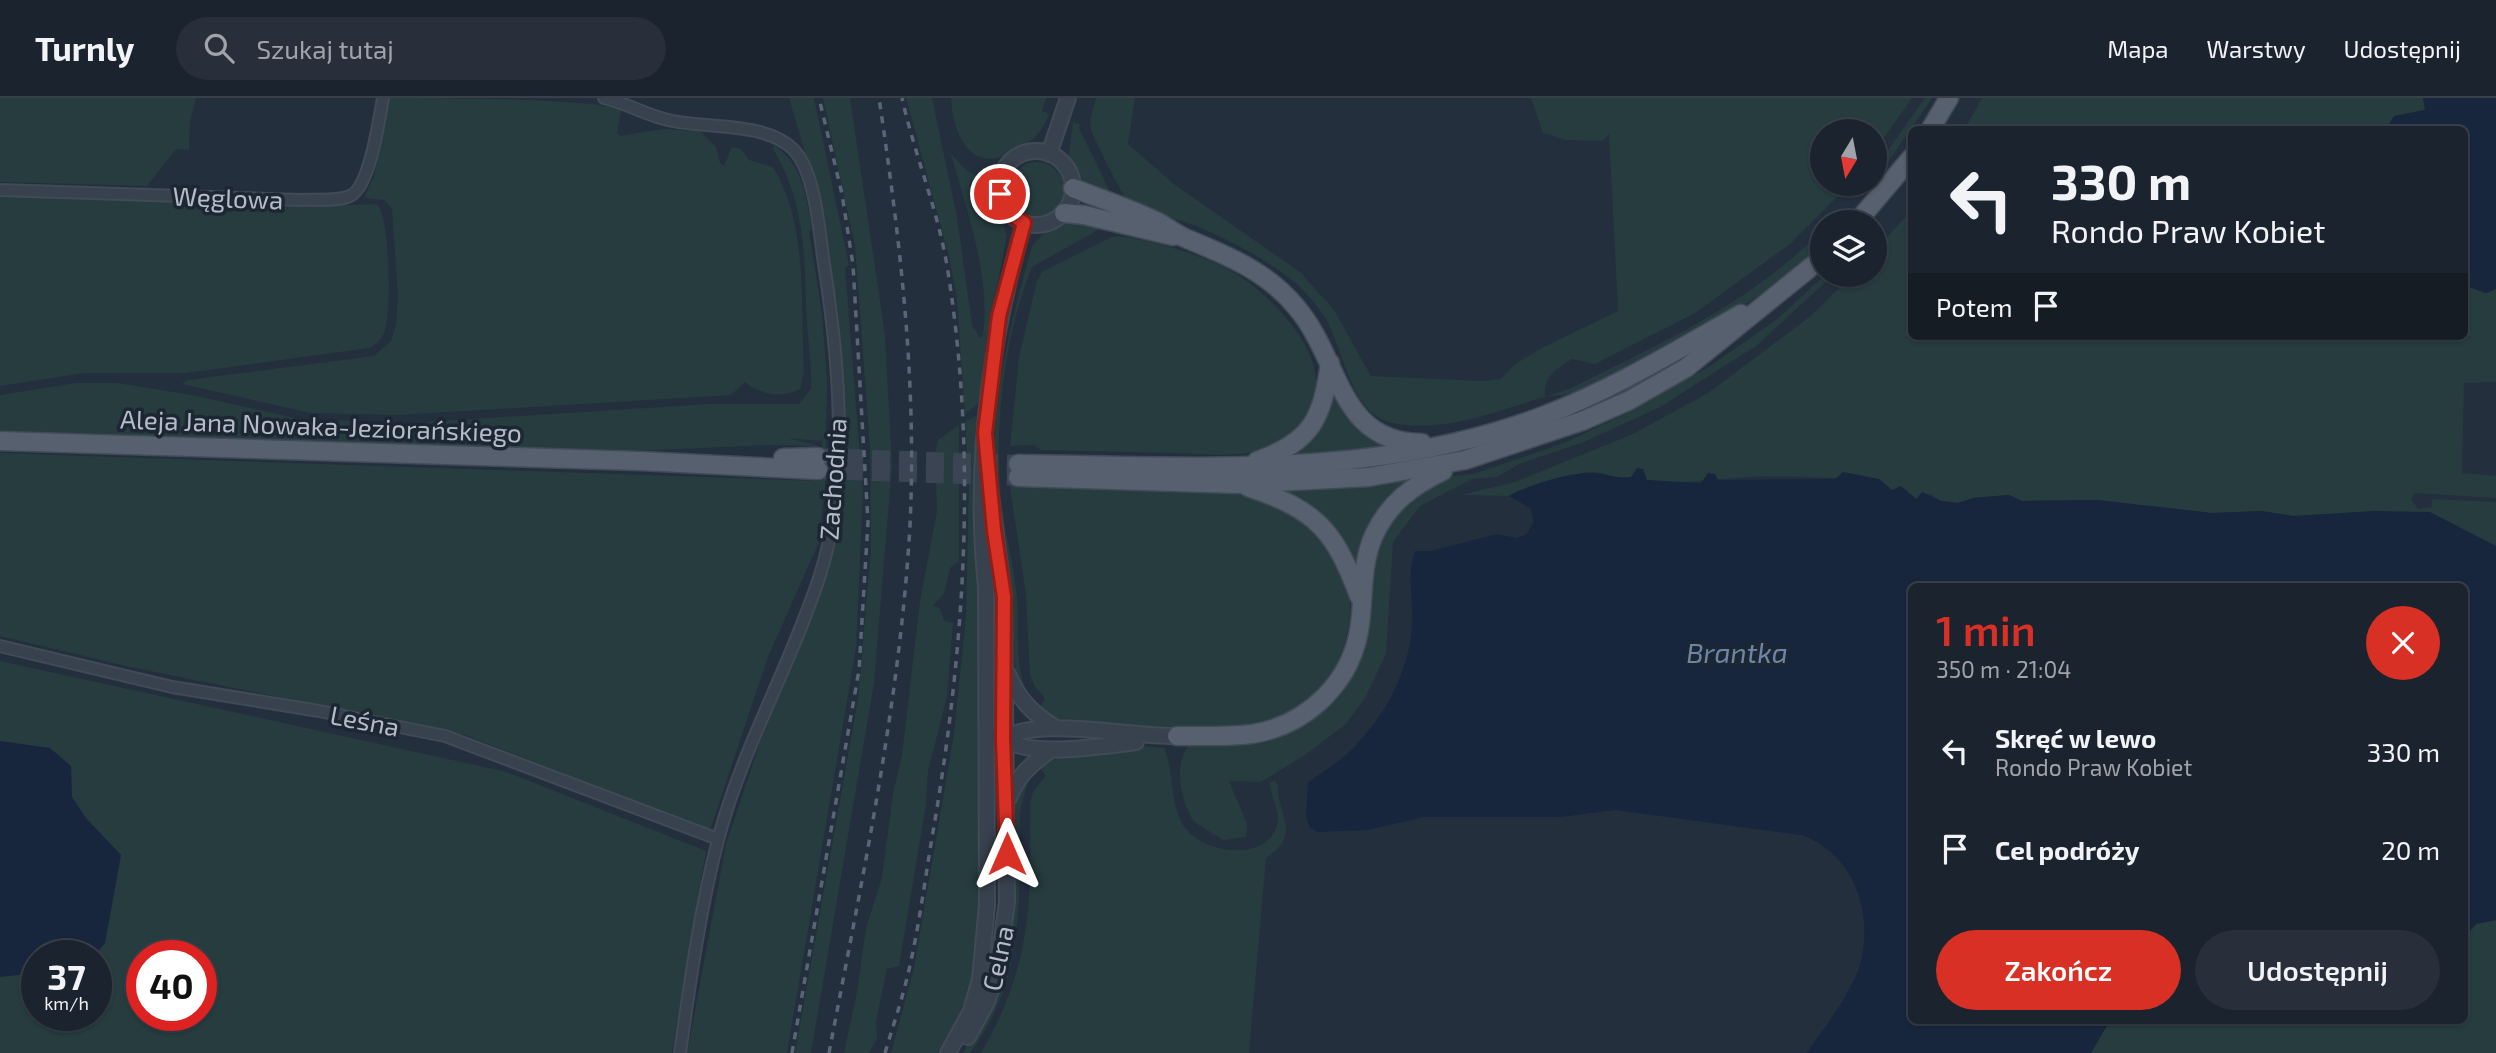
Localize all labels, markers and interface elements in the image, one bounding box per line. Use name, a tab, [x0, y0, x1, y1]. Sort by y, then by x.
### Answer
search box	[176, 17, 666, 80]
text: Turnly	[35, 28, 134, 68]
icon: search	[200, 29, 238, 67]
text: Szukaj tutaj	[256, 33, 394, 64]
text: Mapa	[2107, 34, 2169, 63]
text: Warstwy	[2207, 34, 2306, 63]
text: Udostępnij	[2344, 34, 2461, 63]
north arrow	[1810, 119, 1886, 196]
map controls	[1810, 119, 1887, 287]
text: 330 m	[2051, 151, 2191, 210]
icon: left	[1936, 154, 2027, 245]
pin	[970, 164, 1030, 224]
icon: arrive	[981, 175, 1019, 213]
street label: Węglowa	[172, 180, 284, 214]
button: layers	[1810, 210, 1887, 287]
text: Rondo Praw Kobiet	[2051, 211, 2325, 249]
icon: arrive	[2027, 287, 2065, 325]
text: Potem	[1936, 291, 2013, 322]
street label: Aleja Jana Nowaka-Jeziorańskiego	[120, 402, 522, 448]
street label: Zachodnia	[812, 417, 852, 541]
text: 1 min	[1936, 604, 2036, 654]
button: close	[2366, 606, 2440, 680]
water label: Brantka	[1686, 635, 1788, 669]
text: 350 m · 21:04	[1936, 655, 2071, 683]
street label: Leśna	[328, 698, 402, 742]
text: Skręć w lewo	[1995, 722, 2156, 753]
icon: left	[1936, 732, 1974, 770]
text: 330 m	[2367, 736, 2440, 767]
text: Rondo Praw Kobiet	[1995, 753, 2192, 781]
position arrow	[970, 817, 1044, 891]
icon: arrive	[1936, 830, 1974, 868]
text: Cel podróży	[1995, 834, 2140, 865]
text: 20 m	[2381, 834, 2440, 865]
street label: Celna	[975, 923, 1019, 993]
button: Zakończ	[1936, 930, 2181, 1010]
button: Udostępnij	[2195, 930, 2440, 1010]
speed limit sign: 40	[126, 940, 217, 1031]
text: 37	[47, 955, 86, 997]
text: km/h	[44, 992, 89, 1014]

